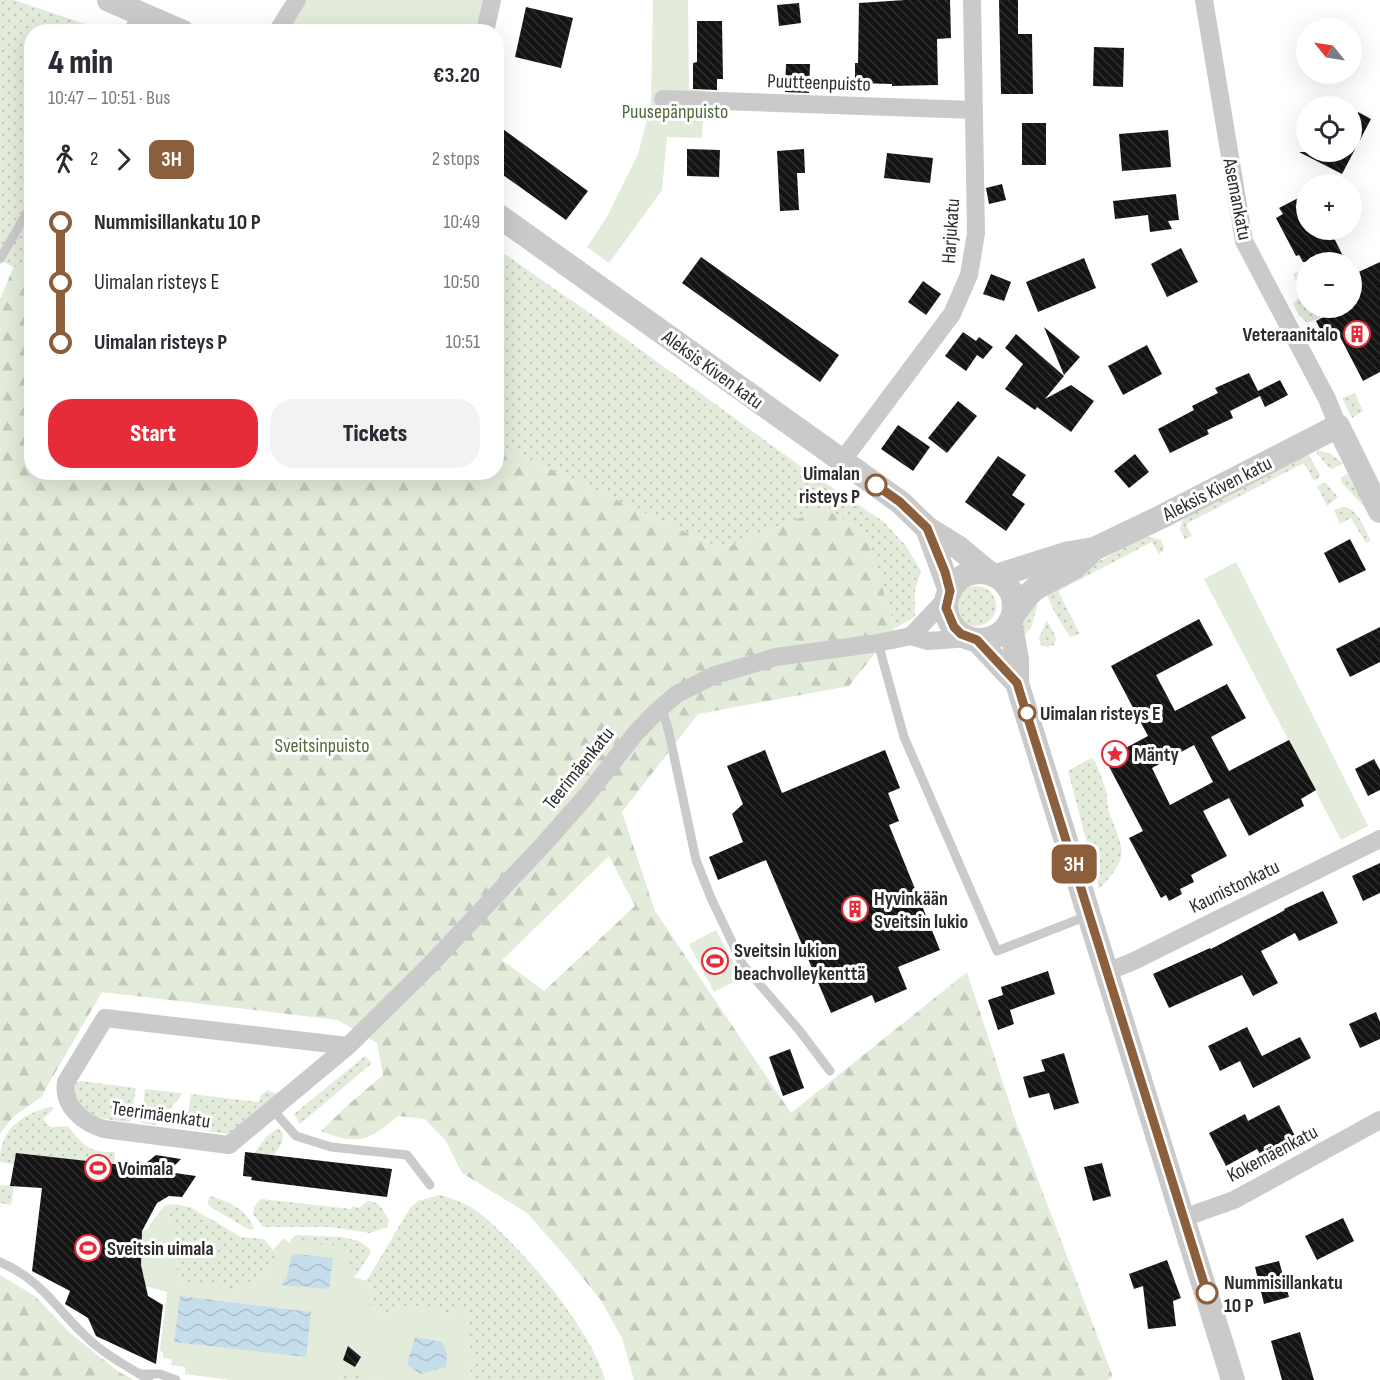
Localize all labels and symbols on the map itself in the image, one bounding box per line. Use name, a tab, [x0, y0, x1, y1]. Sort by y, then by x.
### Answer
north arrow	[1296, 18, 1362, 84]
street label: Puutteenpuisto	[767, 69, 871, 97]
park label: Puusepänpuisto	[622, 100, 728, 124]
street label: Asemankatu	[1217, 155, 1257, 242]
street label: Harjukatu	[937, 198, 965, 264]
building icon: Veteraanitalo	[1342, 319, 1372, 349]
place label: Veteraanitalo	[1243, 323, 1338, 347]
street label: Aleksis Kiven katu	[656, 324, 768, 415]
street label: Aleksis Kiven katu	[1158, 451, 1276, 527]
place label: Uimalan risteys P	[799, 462, 860, 509]
marker: Uimalan risteys P	[865, 474, 887, 496]
place label: Uimalan risteys E	[1040, 702, 1161, 726]
marker: Uimalan risteys E	[1018, 704, 1036, 722]
street label: Teerimäenkatu	[538, 722, 619, 815]
park label: Sveitsinpuisto	[274, 734, 370, 758]
place icon: Mänty	[1100, 739, 1130, 769]
place label: Mänty	[1134, 743, 1180, 767]
line badge: 3H	[1047, 844, 1101, 884]
street label: Kaunistonkatu	[1186, 855, 1283, 919]
place label: Hyvinkään Sveitsin lukio	[874, 887, 968, 934]
building icon: Hyvinkään Sveitsin lukio	[840, 894, 870, 924]
place label: Sveitsin lukion beachvolleykenttä	[734, 939, 865, 986]
sports icon: Sveitsin lukion beachvolleykenttä	[700, 946, 730, 976]
street label: Teerimäenkatu	[110, 1096, 212, 1134]
street label: Kokemäenkatu	[1223, 1120, 1322, 1188]
sports icon: Voimala	[83, 1153, 113, 1183]
place label: Voimala	[118, 1157, 174, 1181]
sports icon: Sveitsin uimala	[73, 1233, 103, 1263]
place label: Sveitsin uimala	[107, 1237, 214, 1261]
place label: Nummisillankatu 10 P	[1224, 1271, 1343, 1318]
marker: Nummisillankatu 10 P	[1196, 1282, 1218, 1304]

